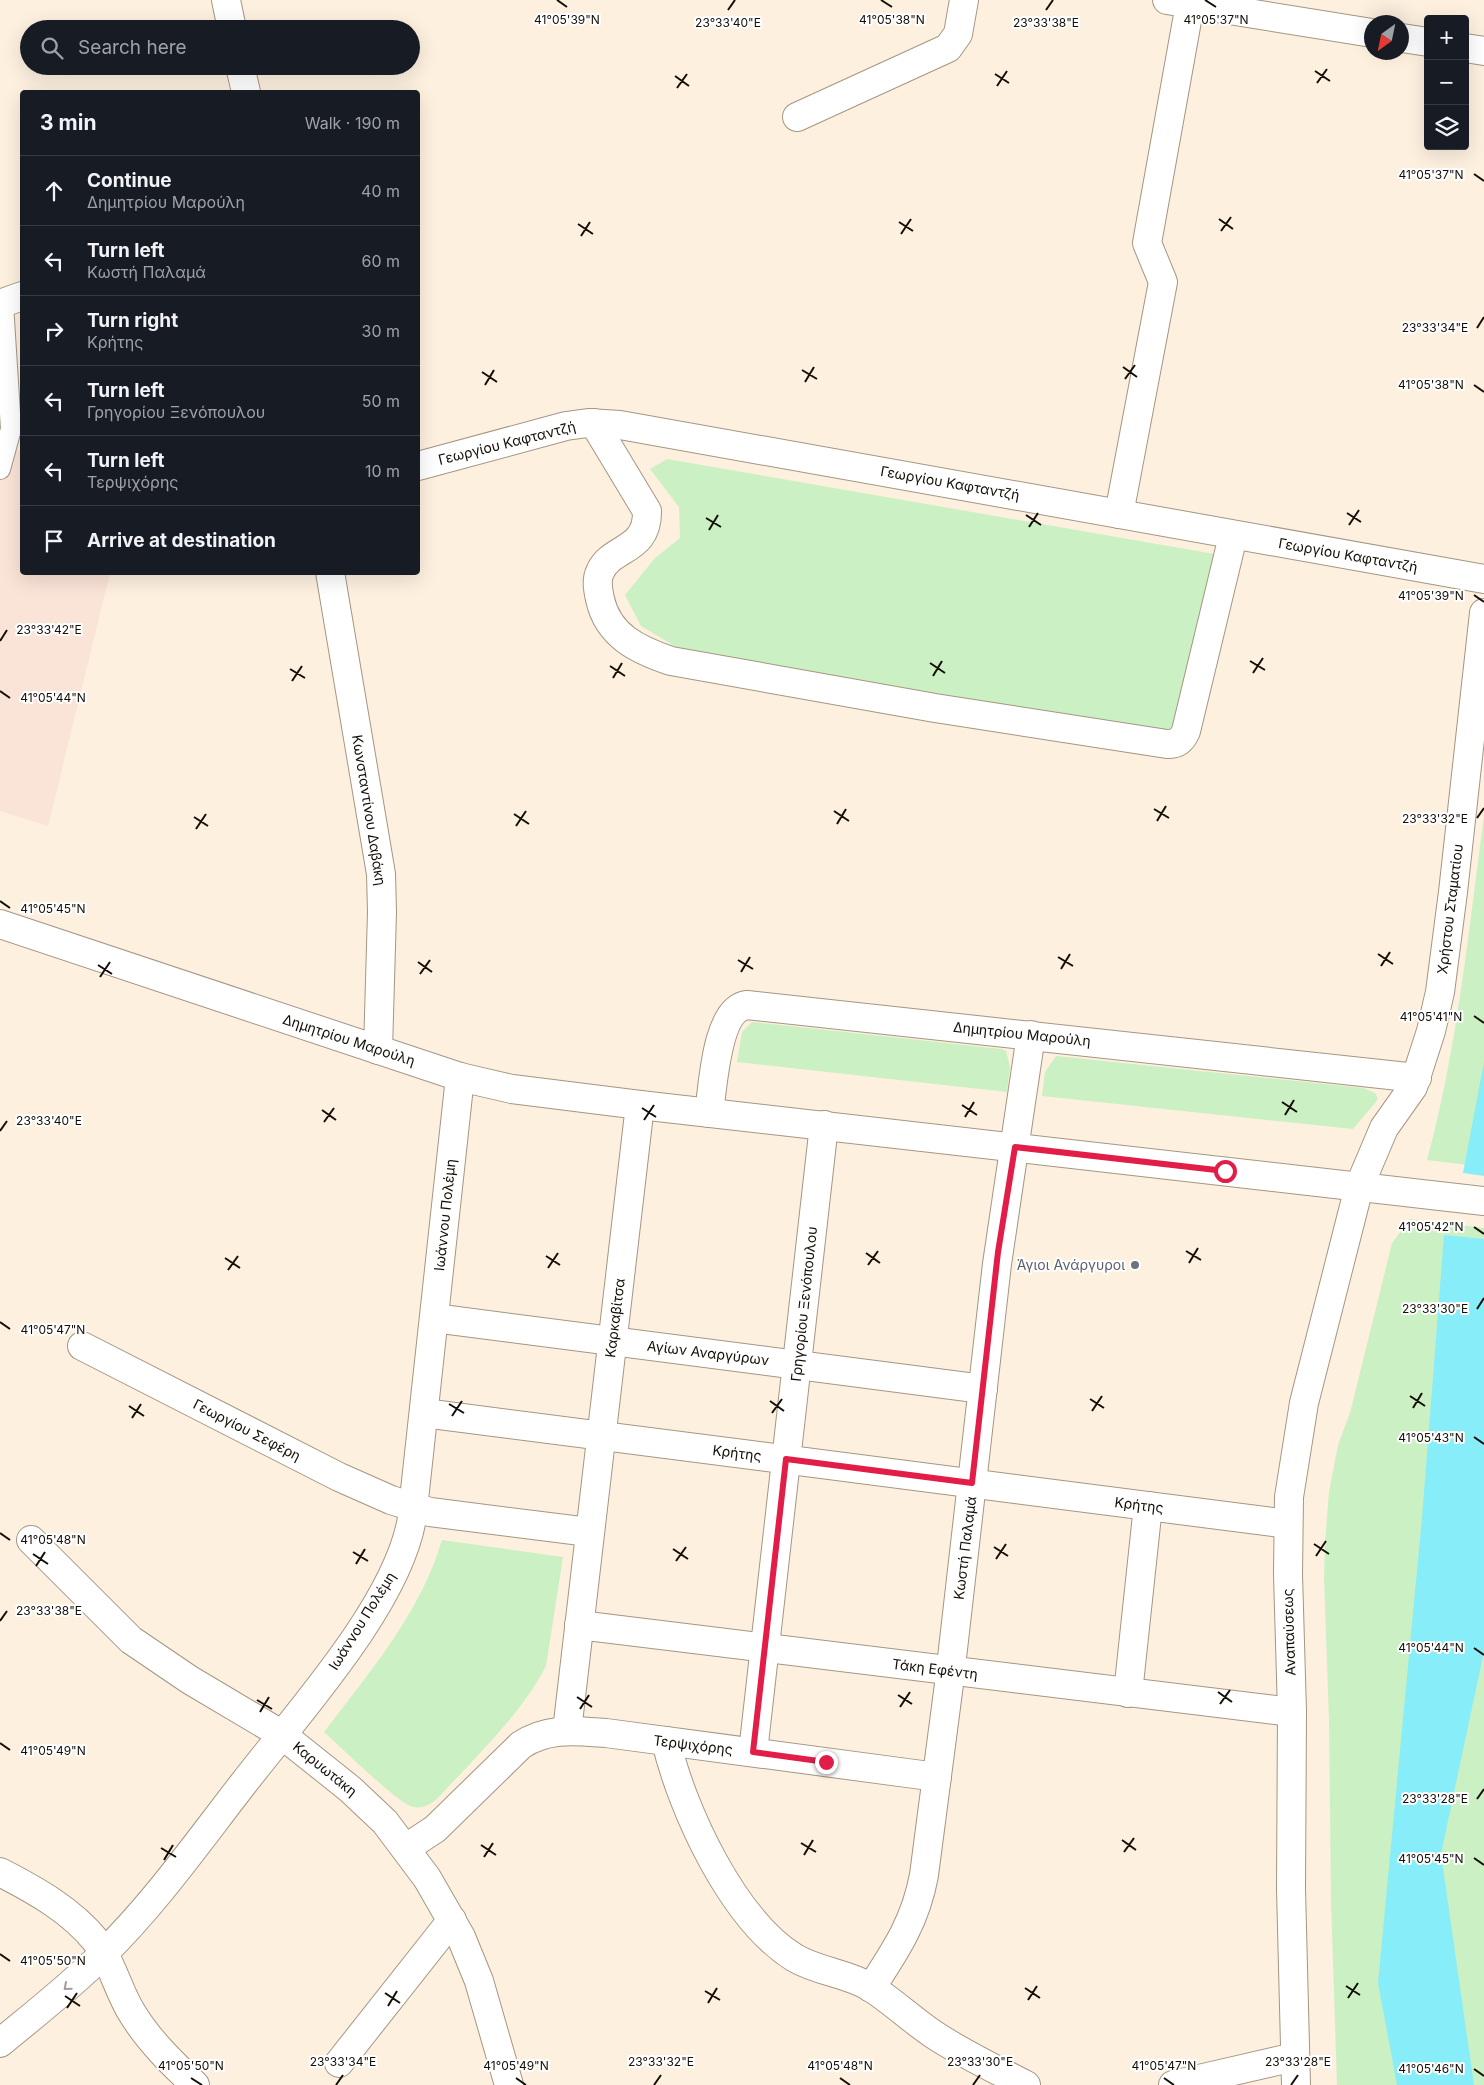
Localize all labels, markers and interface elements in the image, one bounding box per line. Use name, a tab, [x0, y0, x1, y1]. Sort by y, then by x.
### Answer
text: 41°05'39"N	[534, 12, 600, 27]
text: 41°05'38"N	[859, 12, 925, 27]
text: 41°05'37"N	[1183, 12, 1249, 27]
text: 23°33'40"E	[695, 15, 761, 30]
text: 23°33'38"E	[1013, 15, 1079, 30]
north arrow	[1364, 15, 1409, 60]
map controls	[1424, 15, 1469, 150]
button: +	[1424, 15, 1469, 60]
search box	[20, 20, 420, 75]
icon: search	[38, 34, 66, 62]
text: Search here	[78, 36, 187, 59]
button: −	[1424, 60, 1469, 105]
button: layers	[1424, 105, 1469, 150]
text: 3 min	[40, 110, 96, 135]
text: Walk · 190 m	[305, 113, 400, 133]
text: 41°05'37"N	[1398, 167, 1464, 182]
text: Continue	[87, 169, 172, 192]
icon: ahead	[40, 177, 68, 205]
text: 40 m	[361, 181, 400, 201]
text: Δημητρίου Μαρούλη	[87, 192, 245, 212]
text: Turn left	[87, 239, 165, 262]
icon: left	[40, 247, 68, 275]
text: 60 m	[361, 251, 400, 271]
text: Κωστή Παλαμά	[87, 262, 206, 282]
text: Turn right	[87, 309, 178, 332]
icon: right	[40, 317, 68, 345]
text: 23°33'34"E	[1402, 320, 1468, 335]
text: 30 m	[362, 321, 400, 341]
text: Κρήτης	[87, 332, 143, 352]
text: 41°05'38"N	[1398, 377, 1464, 392]
text: Turn left	[87, 379, 165, 402]
icon: left	[40, 387, 68, 415]
text: 50 m	[362, 391, 400, 411]
text: Γρηγορίου Ξενόπουλου	[87, 402, 265, 422]
street label: Γεωργίου Καφταντζή	[436, 417, 577, 468]
text: Turn left	[87, 449, 165, 472]
icon: left	[40, 457, 68, 485]
text: 10 m	[365, 461, 400, 481]
street label: Γεωργίου Καφταντζή	[879, 462, 1021, 503]
text: Τερψιχόρης	[87, 472, 178, 492]
icon: arrive	[40, 527, 68, 555]
text: Arrive at destination	[87, 529, 276, 552]
street label: Γεωργίου Καφταντζή	[1277, 534, 1419, 575]
text: 41°05'39"N	[1398, 588, 1464, 603]
text: 23°33'42"E	[16, 622, 82, 637]
text: 41°05'44"N	[20, 690, 86, 705]
street label: Κωνσταντίνου Δαβάκη	[349, 733, 390, 887]
text: 23°33'32"E	[1402, 811, 1468, 826]
street label: Χρήστου Σταματίου	[1433, 843, 1466, 975]
text: 41°05'45"N	[20, 901, 86, 916]
text: 41°05'41"N	[1400, 1009, 1462, 1024]
street label: Δημητρίου Μαρούλη	[281, 1010, 418, 1069]
street label: Δημητρίου Μαρούλη	[952, 1018, 1092, 1049]
text: 23°33'40"E	[16, 1113, 82, 1128]
street label: Ιωάννου Πολέμη	[430, 1158, 459, 1272]
route start	[1214, 1160, 1237, 1183]
text: 41°05'42"N	[1398, 1219, 1464, 1234]
street label: Γρηγορίου Ξενόπουλου	[787, 1226, 820, 1382]
place label: Άγιοι Ανάργυροι	[1017, 1256, 1125, 1273]
marker: Άγιοι Ανάργυροι	[1129, 1259, 1141, 1271]
street label: Καρκαβίτσα	[601, 1277, 628, 1359]
text: 23°33'30"E	[1402, 1301, 1468, 1316]
text: 41°05'47"N	[21, 1322, 85, 1337]
street label: Αγίων Αναργύρων	[646, 1337, 770, 1368]
street label: Γεωργίου Σεφέρη	[191, 1395, 304, 1464]
text: 41°05'43"N	[1398, 1430, 1464, 1445]
street label: Κρήτης	[712, 1441, 763, 1464]
street label: Κρήτης	[1114, 1493, 1165, 1516]
street label: Κωστή Παλαμά	[950, 1495, 979, 1601]
text: 41°05'48"N	[20, 1532, 86, 1547]
street label: Ιωάννου Πολέμη	[325, 1569, 399, 1673]
street label: Αναπαύσεως	[1278, 1588, 1299, 1676]
text: 23°33'38"E	[16, 1603, 82, 1618]
text: 41°05'44"N	[1398, 1640, 1464, 1655]
street label: Τάκη Εφέντη	[891, 1655, 979, 1682]
street label: Τερψιχόρης	[652, 1731, 734, 1758]
street label: Καρυωτάκη	[290, 1738, 361, 1800]
text: 41°05'49"N	[20, 1743, 86, 1758]
route end	[815, 1751, 838, 1774]
text: 23°33'28"E	[1402, 1791, 1468, 1806]
text: 41°05'45"N	[1398, 1851, 1464, 1866]
text: 41°05'50"N	[20, 1953, 86, 1968]
one-way arrow	[64, 1981, 73, 1989]
text: 23°33'34"E	[310, 2054, 376, 2069]
text: 23°33'32"E	[628, 2054, 694, 2069]
text: 23°33'30"E	[947, 2054, 1013, 2069]
text: 23°33'28"E	[1265, 2054, 1331, 2069]
text: 41°05'50"N	[158, 2058, 224, 2073]
text: 41°05'49"N	[483, 2058, 549, 2073]
text: 41°05'48"N	[807, 2058, 873, 2073]
text: 41°05'47"N	[1132, 2058, 1196, 2073]
text: 41°05'46"N	[1398, 2061, 1464, 2076]

